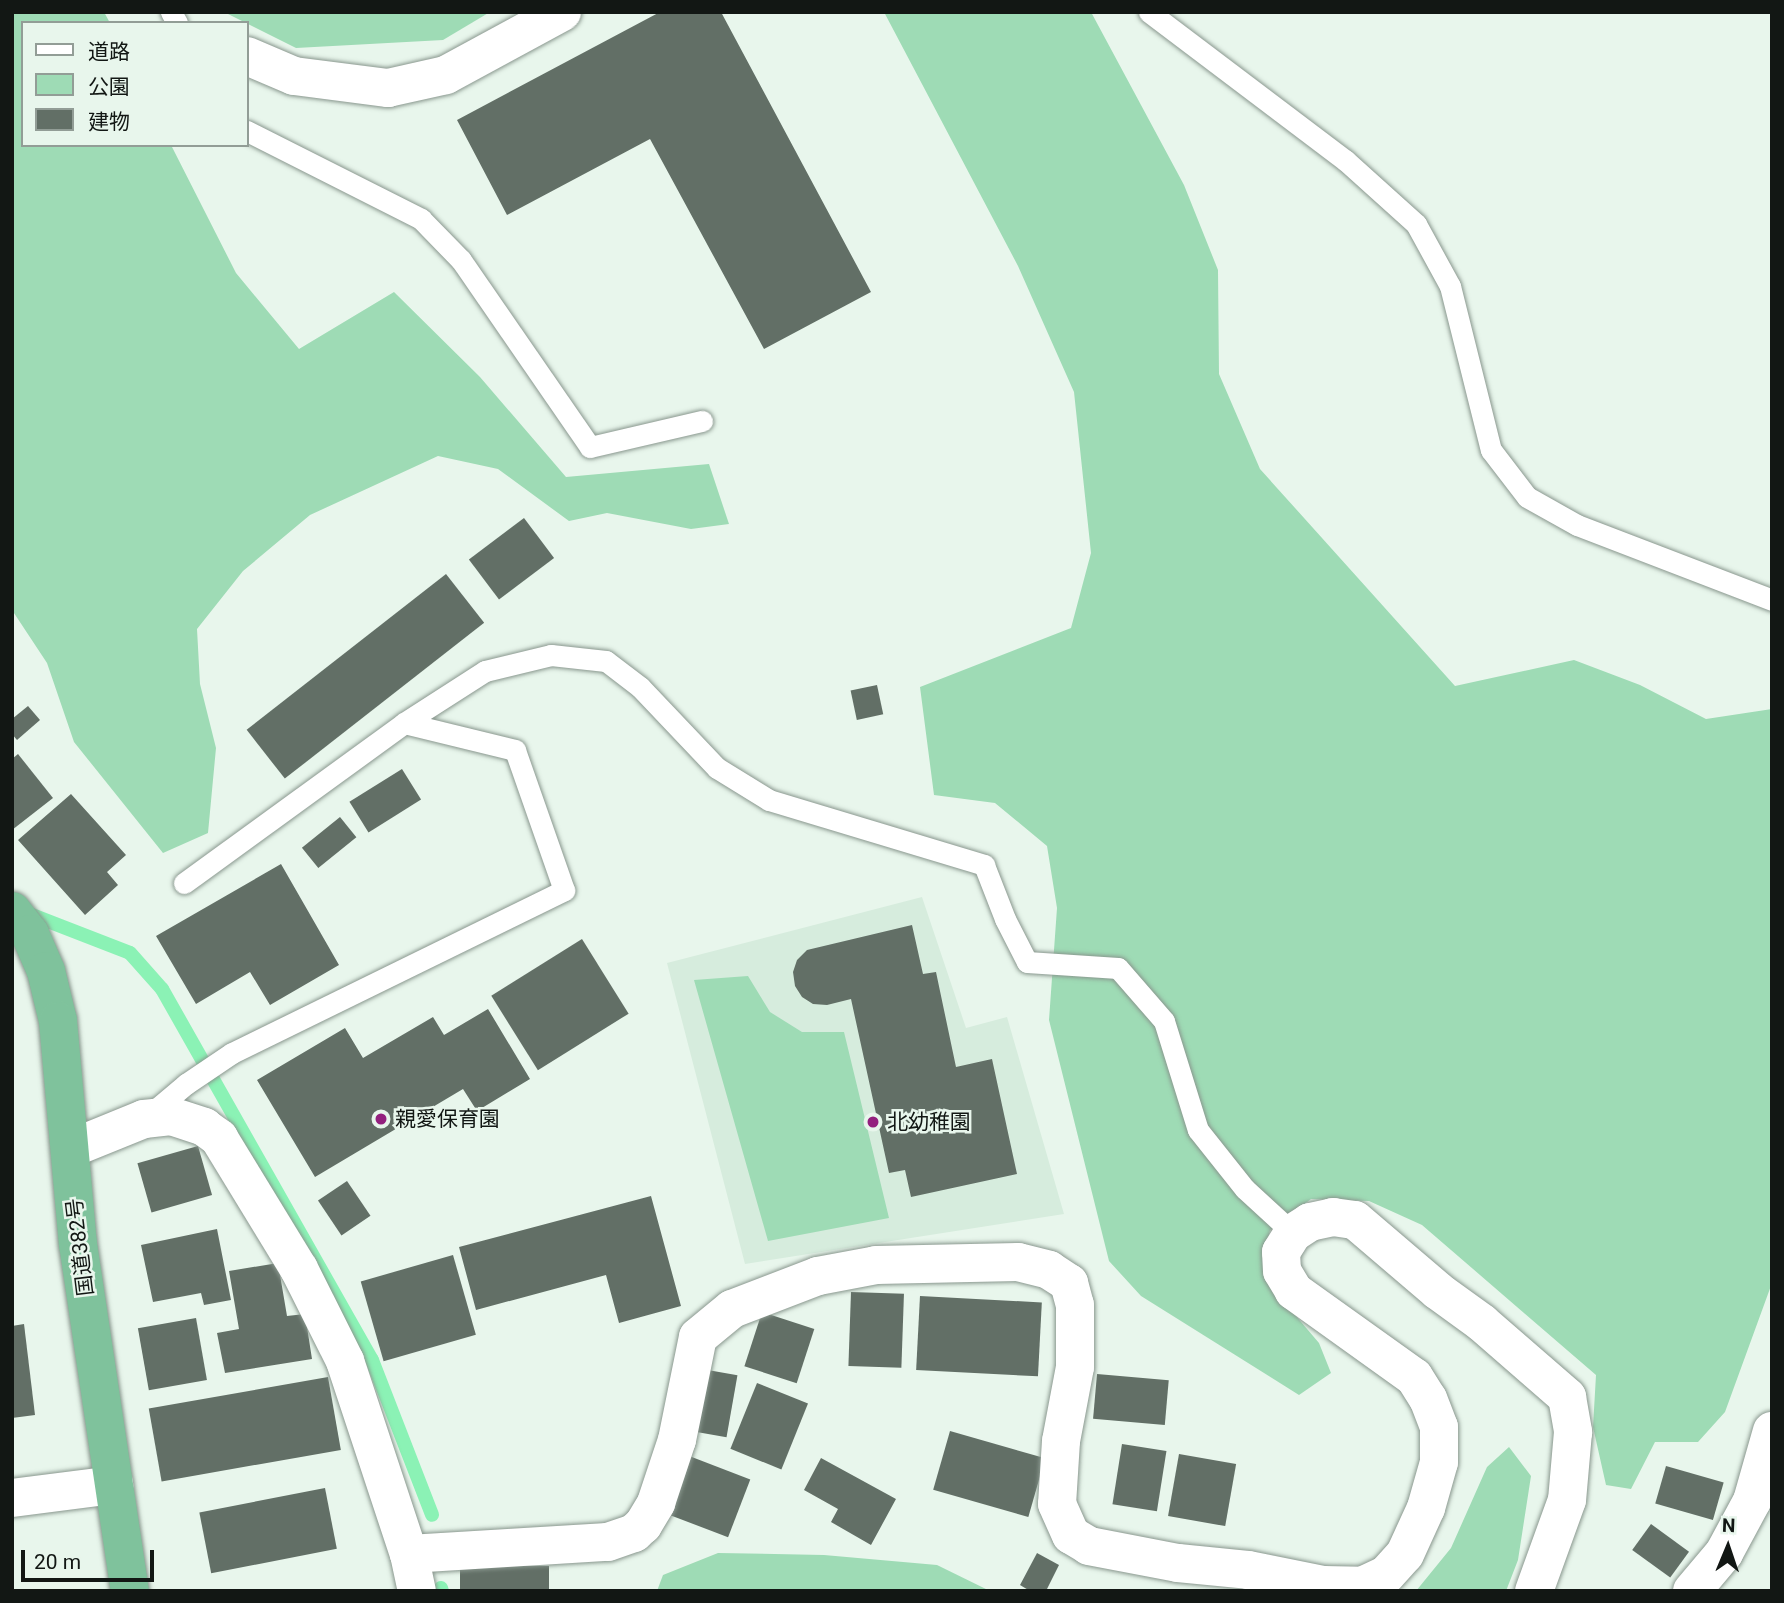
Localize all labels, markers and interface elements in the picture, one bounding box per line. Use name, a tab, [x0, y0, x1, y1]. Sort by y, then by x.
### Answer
legend	[21, 21, 248, 147]
text: 道路	[88, 40, 130, 64]
text: 公園	[88, 75, 130, 99]
text: 建物	[88, 110, 130, 134]
place label: 親愛保育園	[395, 1106, 500, 1132]
place label: 北幼稚園	[887, 1109, 971, 1135]
marker: 親愛保育園	[373, 1111, 389, 1127]
marker: 北幼稚園	[865, 1114, 881, 1130]
street label: 国道382号	[61, 1197, 99, 1297]
north arrow	[1693, 1512, 1763, 1582]
text: N	[1722, 1514, 1736, 1537]
scale bar	[24, 1536, 158, 1580]
text: 20 m	[34, 1550, 81, 1574]

